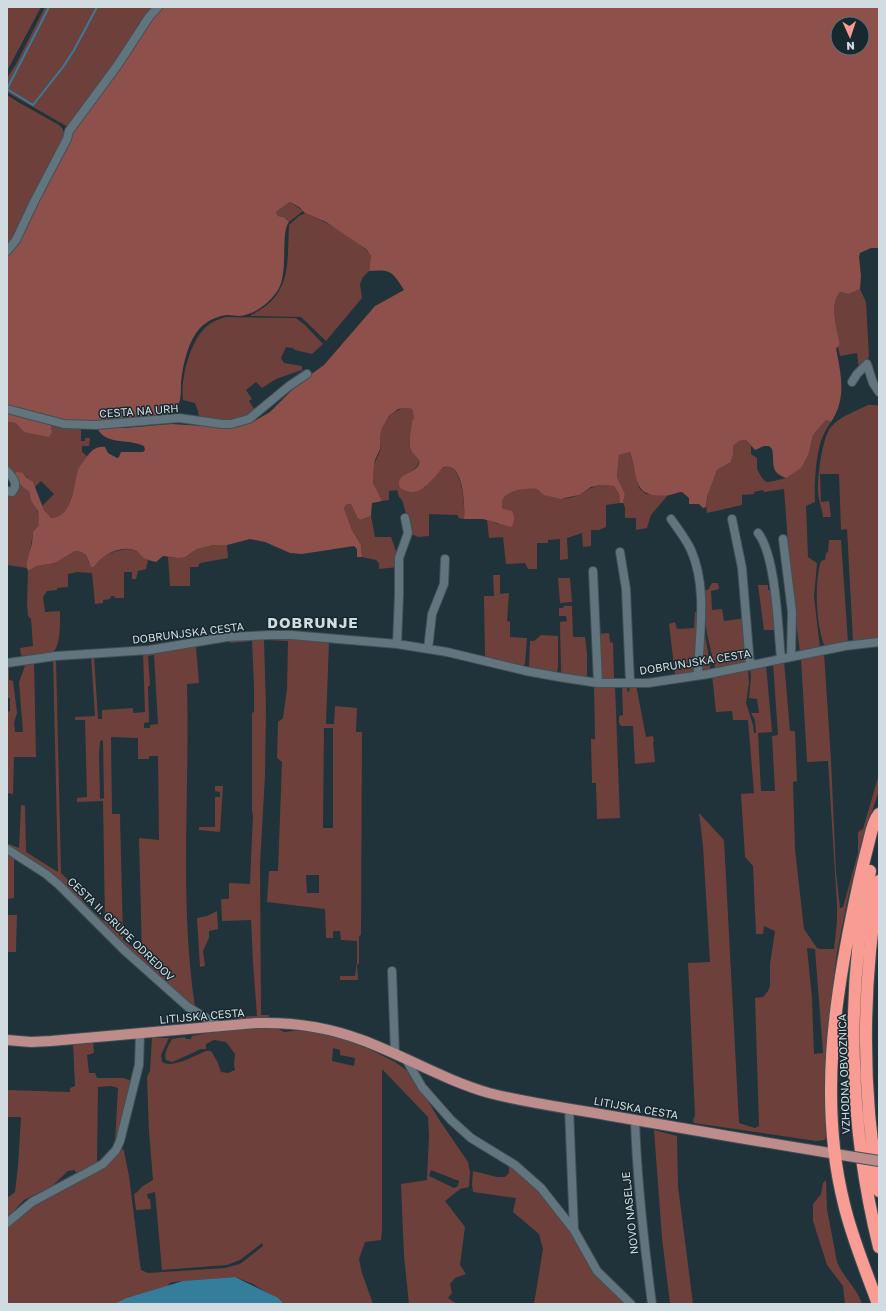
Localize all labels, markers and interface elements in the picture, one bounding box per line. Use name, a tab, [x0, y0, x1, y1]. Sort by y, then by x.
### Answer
north arrow	[830, 16, 870, 56]
text: N	[846, 40, 855, 53]
street label: CESTA NA URH	[99, 401, 179, 420]
district label: DOBRUNJE	[267, 613, 359, 631]
street label: DOBRUNJSKA CESTA	[131, 619, 245, 646]
street label: DOBRUNJSKA CESTA	[638, 646, 752, 677]
street label: CESTA II. GRUPE ODREDOV	[65, 874, 178, 983]
street label: LITIJSKA CESTA	[159, 1005, 246, 1026]
street label: VZHODNA OBVOZNICA	[835, 1013, 852, 1134]
street label: LITIJSKA CESTA	[593, 1094, 680, 1121]
street label: NOVO NASELJE	[619, 1171, 640, 1255]

